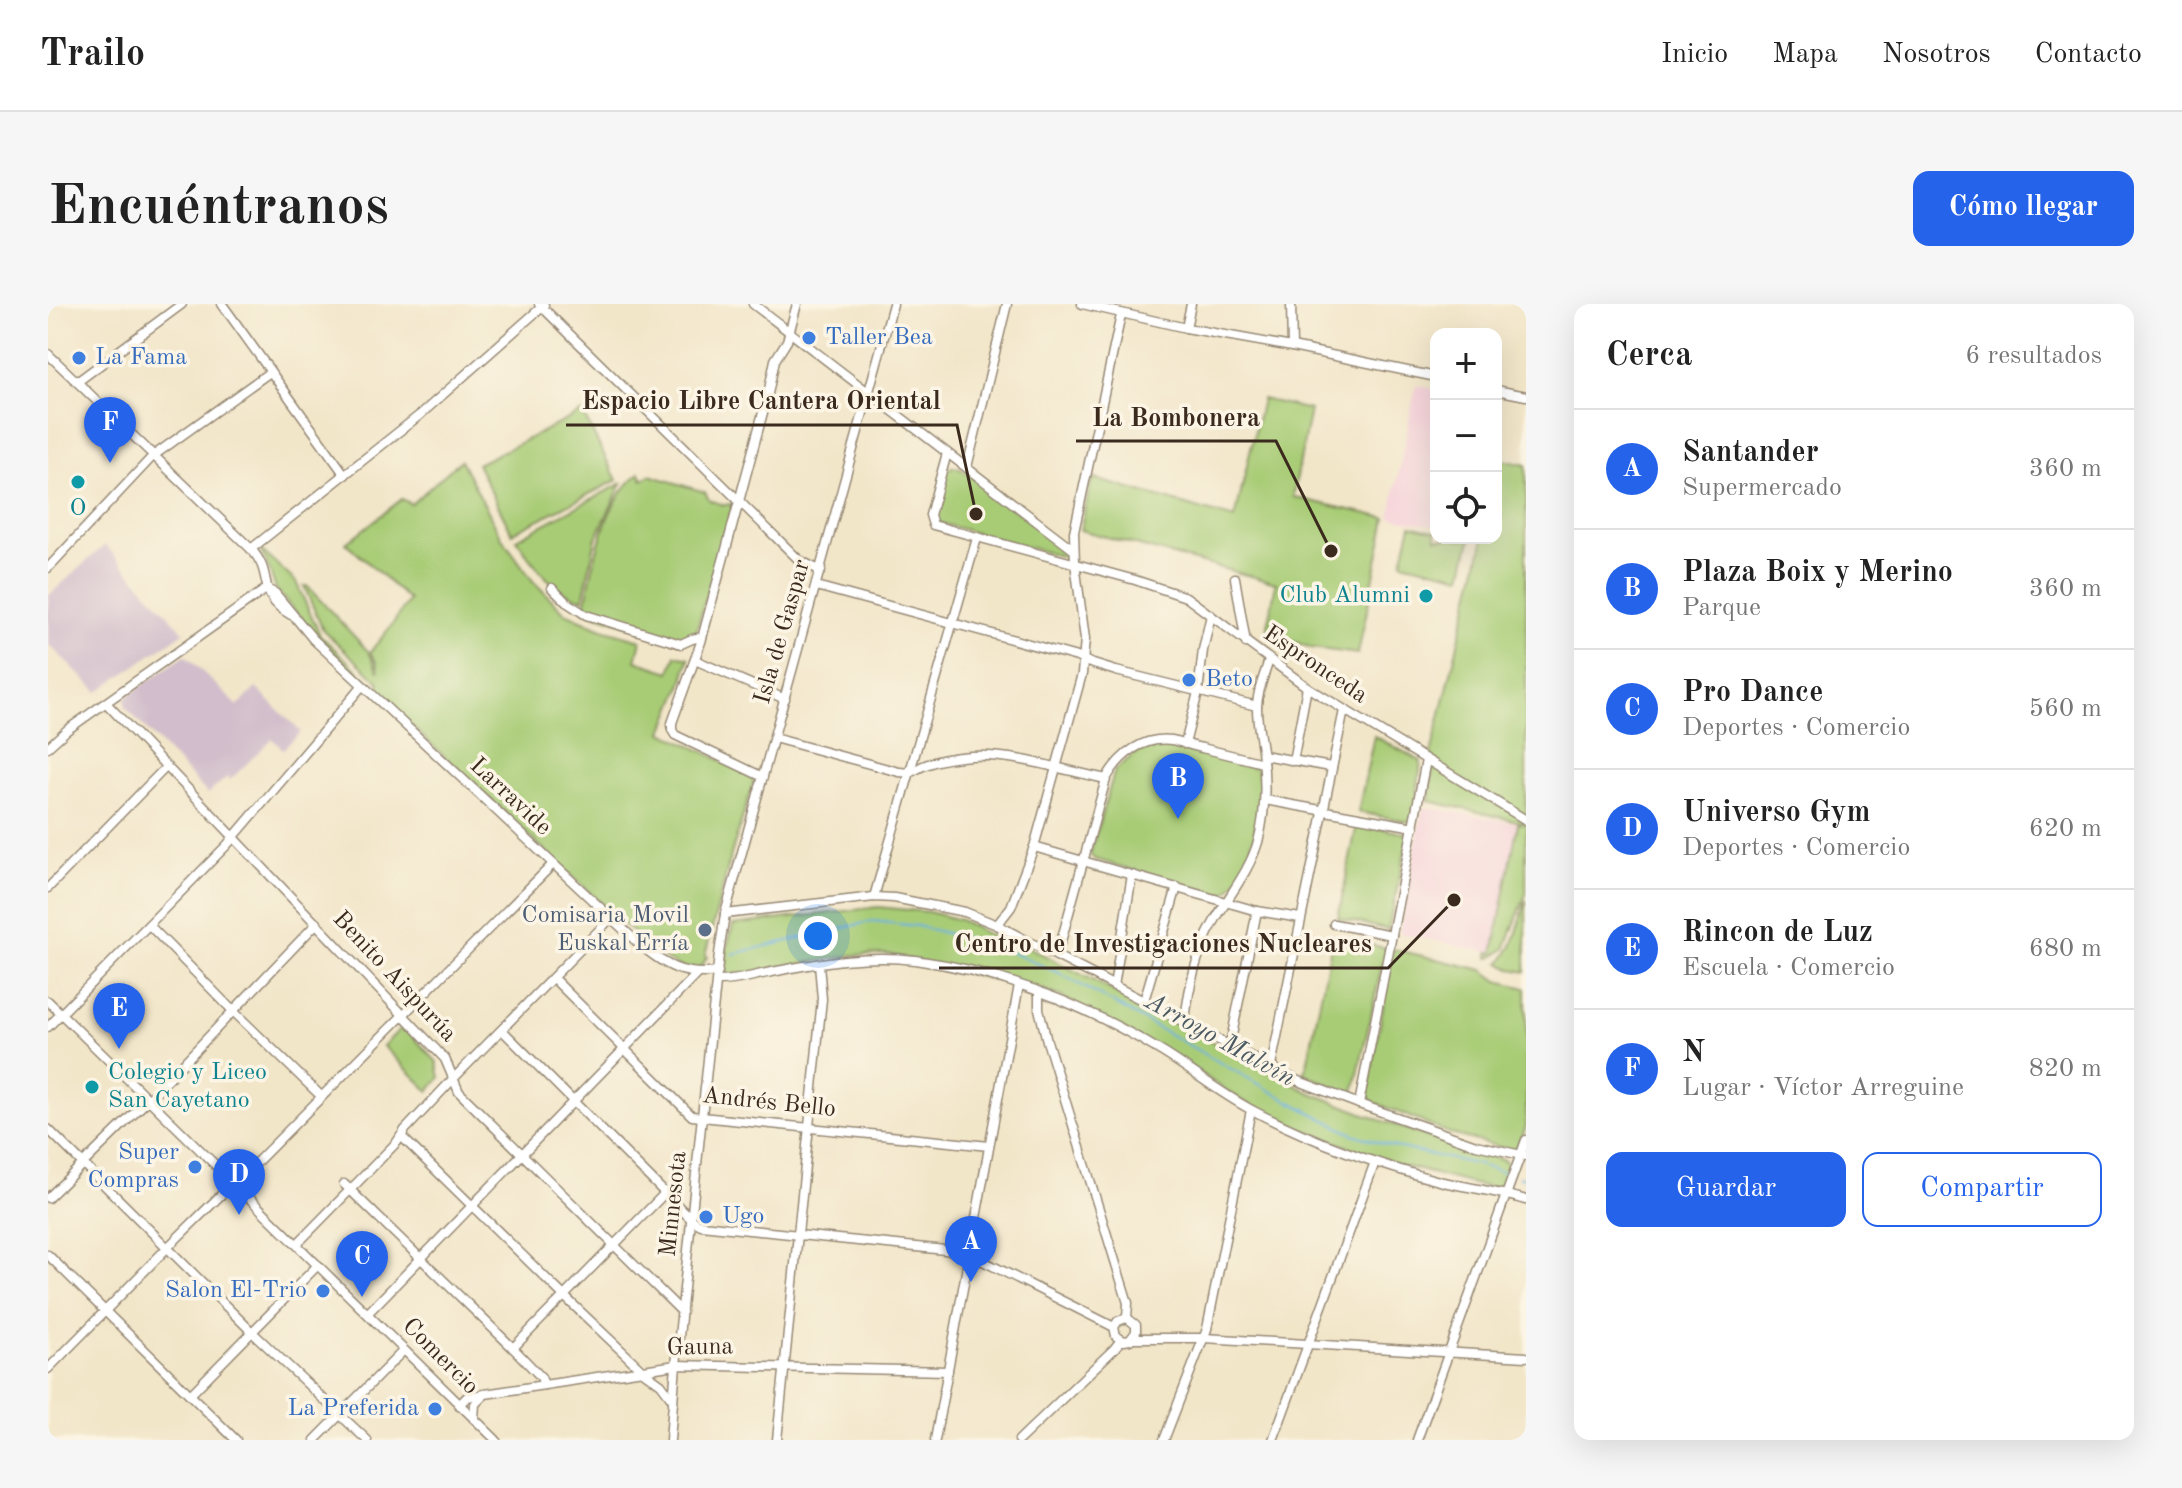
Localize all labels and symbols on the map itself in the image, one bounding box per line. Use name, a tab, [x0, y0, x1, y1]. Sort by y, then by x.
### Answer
place label: Taller Bea	[825, 326, 933, 350]
marker: Taller Bea	[800, 329, 818, 347]
place label: La Fama	[95, 346, 187, 370]
marker: La Fama	[70, 349, 88, 367]
callout: Espacio Libre Cantera Oriental	[566, 375, 957, 425]
text: Espacio Libre Cantera Oriental	[581, 389, 941, 415]
callout: La Bombonera	[1076, 391, 1276, 441]
pin: F	[84, 397, 136, 463]
text: La Bombonera	[1092, 406, 1260, 432]
marker: O	[69, 473, 87, 491]
place label: O	[70, 497, 86, 521]
street label: Isla de Gaspar	[751, 557, 815, 707]
place label: Club Alumni	[1279, 584, 1410, 608]
marker: Club Alumni	[1417, 587, 1435, 605]
street label: Espronceda	[1259, 621, 1372, 709]
place label: Beto	[1205, 668, 1253, 692]
marker: Beto	[1180, 671, 1198, 689]
pin: B	[1152, 753, 1204, 819]
street label: Larravide	[465, 754, 555, 840]
place label: Comisaria Movil Euskal Erría	[522, 904, 689, 956]
street label: Benito Aispurúa	[328, 907, 461, 1047]
your location	[798, 916, 838, 956]
callout: Centro de Investigaciones Nucleares	[939, 918, 1388, 968]
marker: Comisaria Movil Euskal Erría	[696, 921, 714, 939]
text: Centro de Investigaciones Nucleares	[954, 932, 1372, 958]
pin: E	[93, 983, 145, 1049]
water label: Arroyo Malvín	[1139, 987, 1299, 1092]
place label: Colegio y Liceo San Cayetano	[108, 1061, 267, 1113]
marker: Colegio y Liceo San Cayetano	[83, 1078, 101, 1096]
street label: Andrés Bello	[701, 1084, 837, 1122]
place label: Super Compras	[87, 1141, 179, 1193]
pin: D	[213, 1149, 265, 1215]
street label: Minnesota	[657, 1150, 691, 1258]
marker: Super Compras	[186, 1158, 204, 1176]
place label: Ugo	[722, 1205, 765, 1229]
marker: Ugo	[697, 1208, 715, 1226]
pin: A	[945, 1216, 997, 1282]
pin: C	[336, 1231, 388, 1297]
place label: Salon El-Trio	[165, 1279, 307, 1303]
marker: Salon El-Trio	[314, 1282, 332, 1300]
street label: Comercio	[397, 1314, 483, 1400]
street label: Gauna	[666, 1335, 734, 1361]
place label: La Preferida	[287, 1397, 419, 1421]
marker: La Preferida	[426, 1400, 444, 1418]

